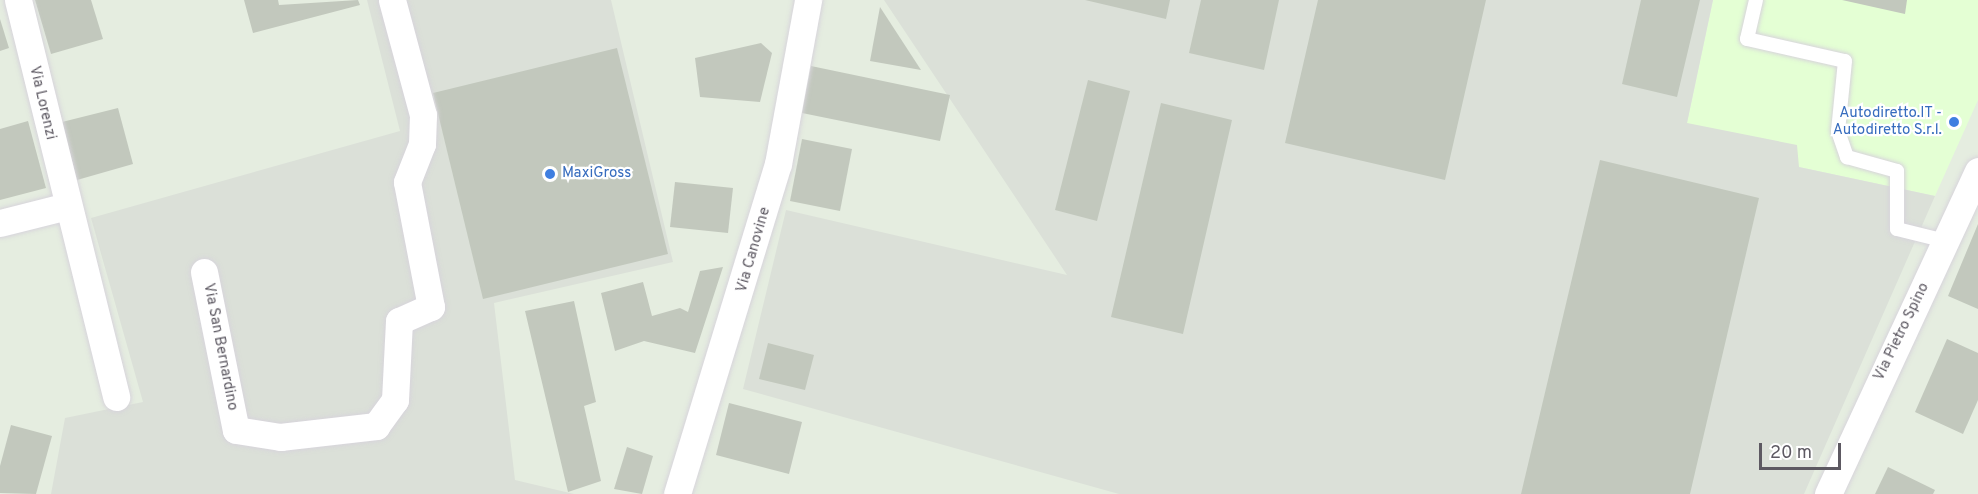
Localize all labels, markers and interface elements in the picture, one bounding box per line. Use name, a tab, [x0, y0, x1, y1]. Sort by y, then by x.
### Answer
street label: Via Lorenzi	[25, 64, 59, 142]
place label: Autodiretto.IT - Autodiretto S.r.l.	[1833, 104, 1942, 139]
marker: Autodiretto.IT - Autodiretto S.r.l.	[1947, 115, 1961, 129]
place label: MaxiGross	[562, 165, 631, 183]
marker: MaxiGross	[543, 167, 557, 181]
street label: Via Canovine	[733, 205, 775, 295]
street label: Via Pietro Spino	[1870, 280, 1934, 384]
street label: Via San Bernardino	[199, 282, 241, 412]
scale bar	[1762, 431, 1844, 469]
text: 20 m	[1770, 442, 1812, 465]

